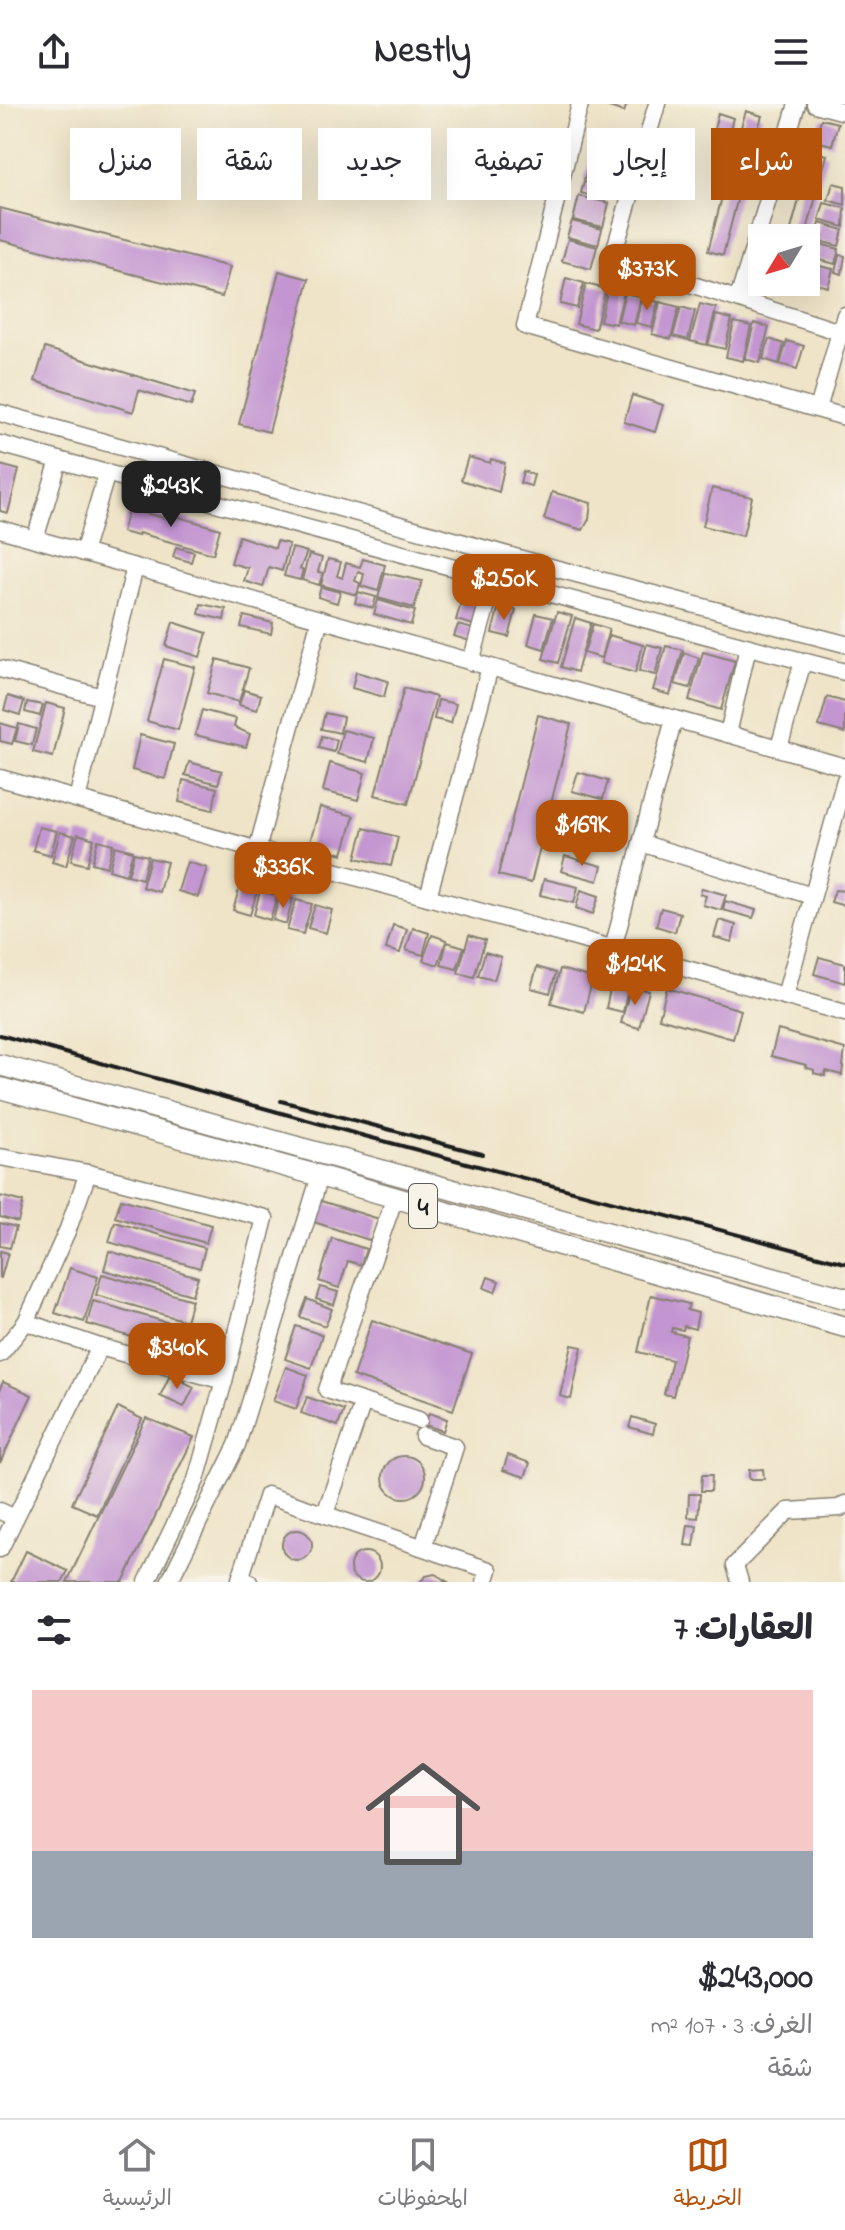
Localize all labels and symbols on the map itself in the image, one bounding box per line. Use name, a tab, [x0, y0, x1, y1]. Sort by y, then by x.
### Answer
north arrow	[748, 224, 820, 296]
pin: $373K	[591, 244, 703, 312]
pin: $243K	[115, 461, 227, 529]
pin: $250K	[448, 554, 560, 622]
pin: $169K	[526, 800, 638, 868]
pin: $336K	[227, 842, 339, 910]
pin: $124K	[579, 939, 691, 1007]
road number: 4	[409, 1184, 437, 1228]
pin: $340K	[121, 1323, 233, 1391]

